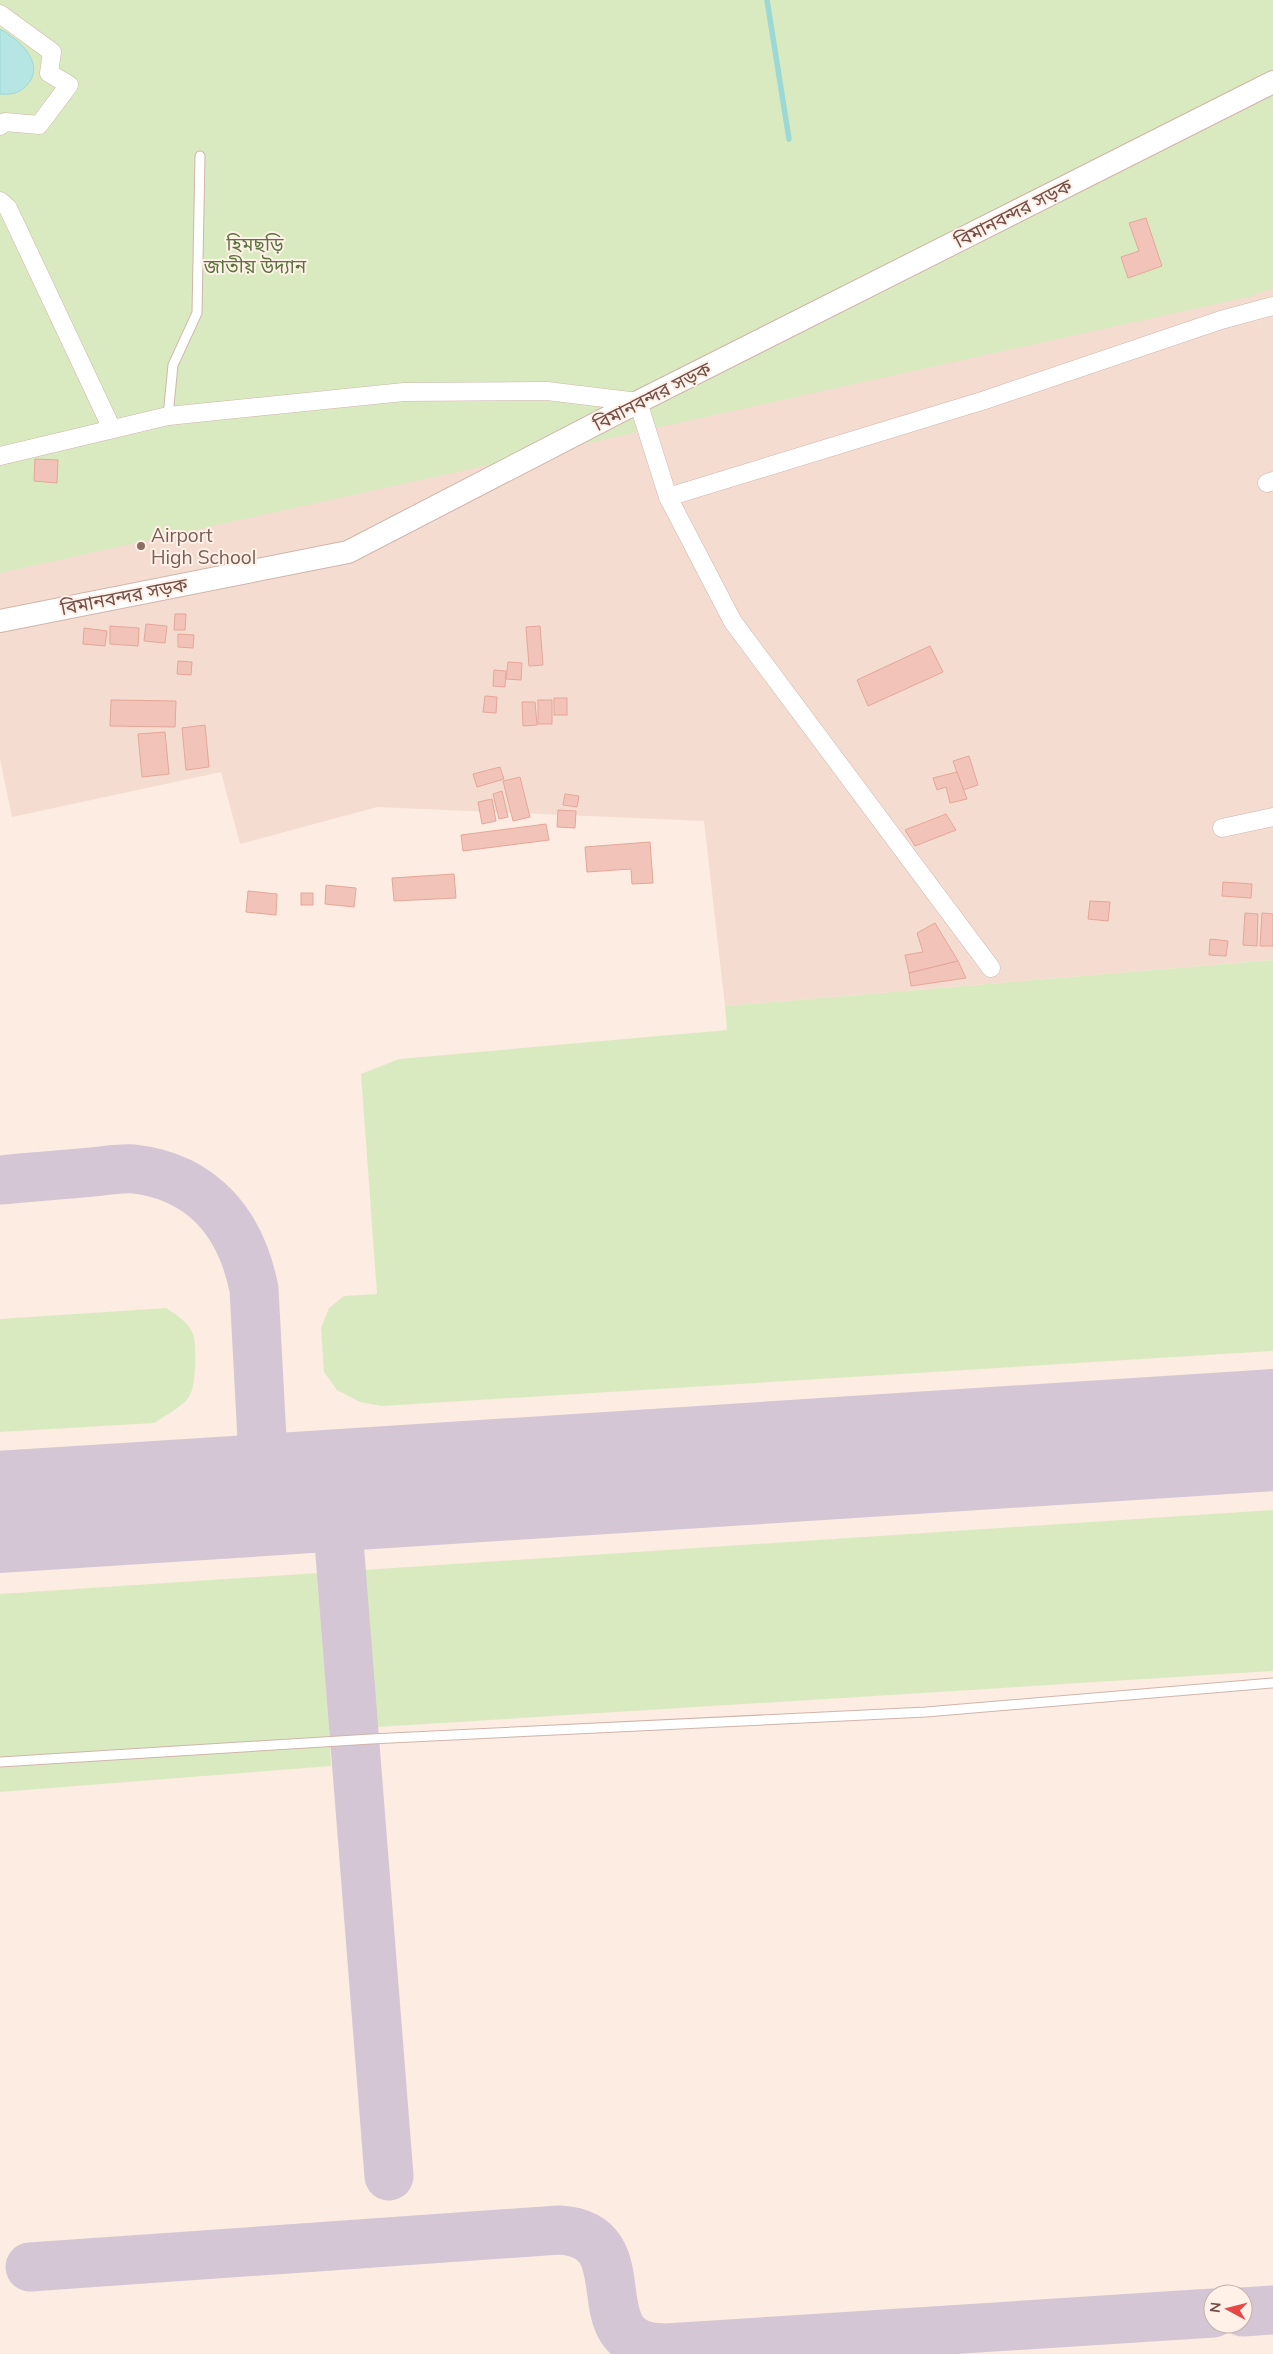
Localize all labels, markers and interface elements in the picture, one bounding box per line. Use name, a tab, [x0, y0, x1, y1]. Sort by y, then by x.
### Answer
street label: বিমানবন্দর সড়ক	[949, 173, 1077, 253]
park label: হিমছড়ি জাতীয় উদ্যান	[203, 232, 307, 278]
street label: বিমানবন্দর সড়ক	[588, 356, 716, 436]
place label: Airport High School	[151, 523, 256, 569]
marker: Airport High School	[135, 540, 147, 552]
street label: বিমানবন্দর সড়ক	[57, 572, 190, 620]
north arrow	[1203, 2284, 1253, 2334]
text: N	[1206, 2301, 1225, 2314]

